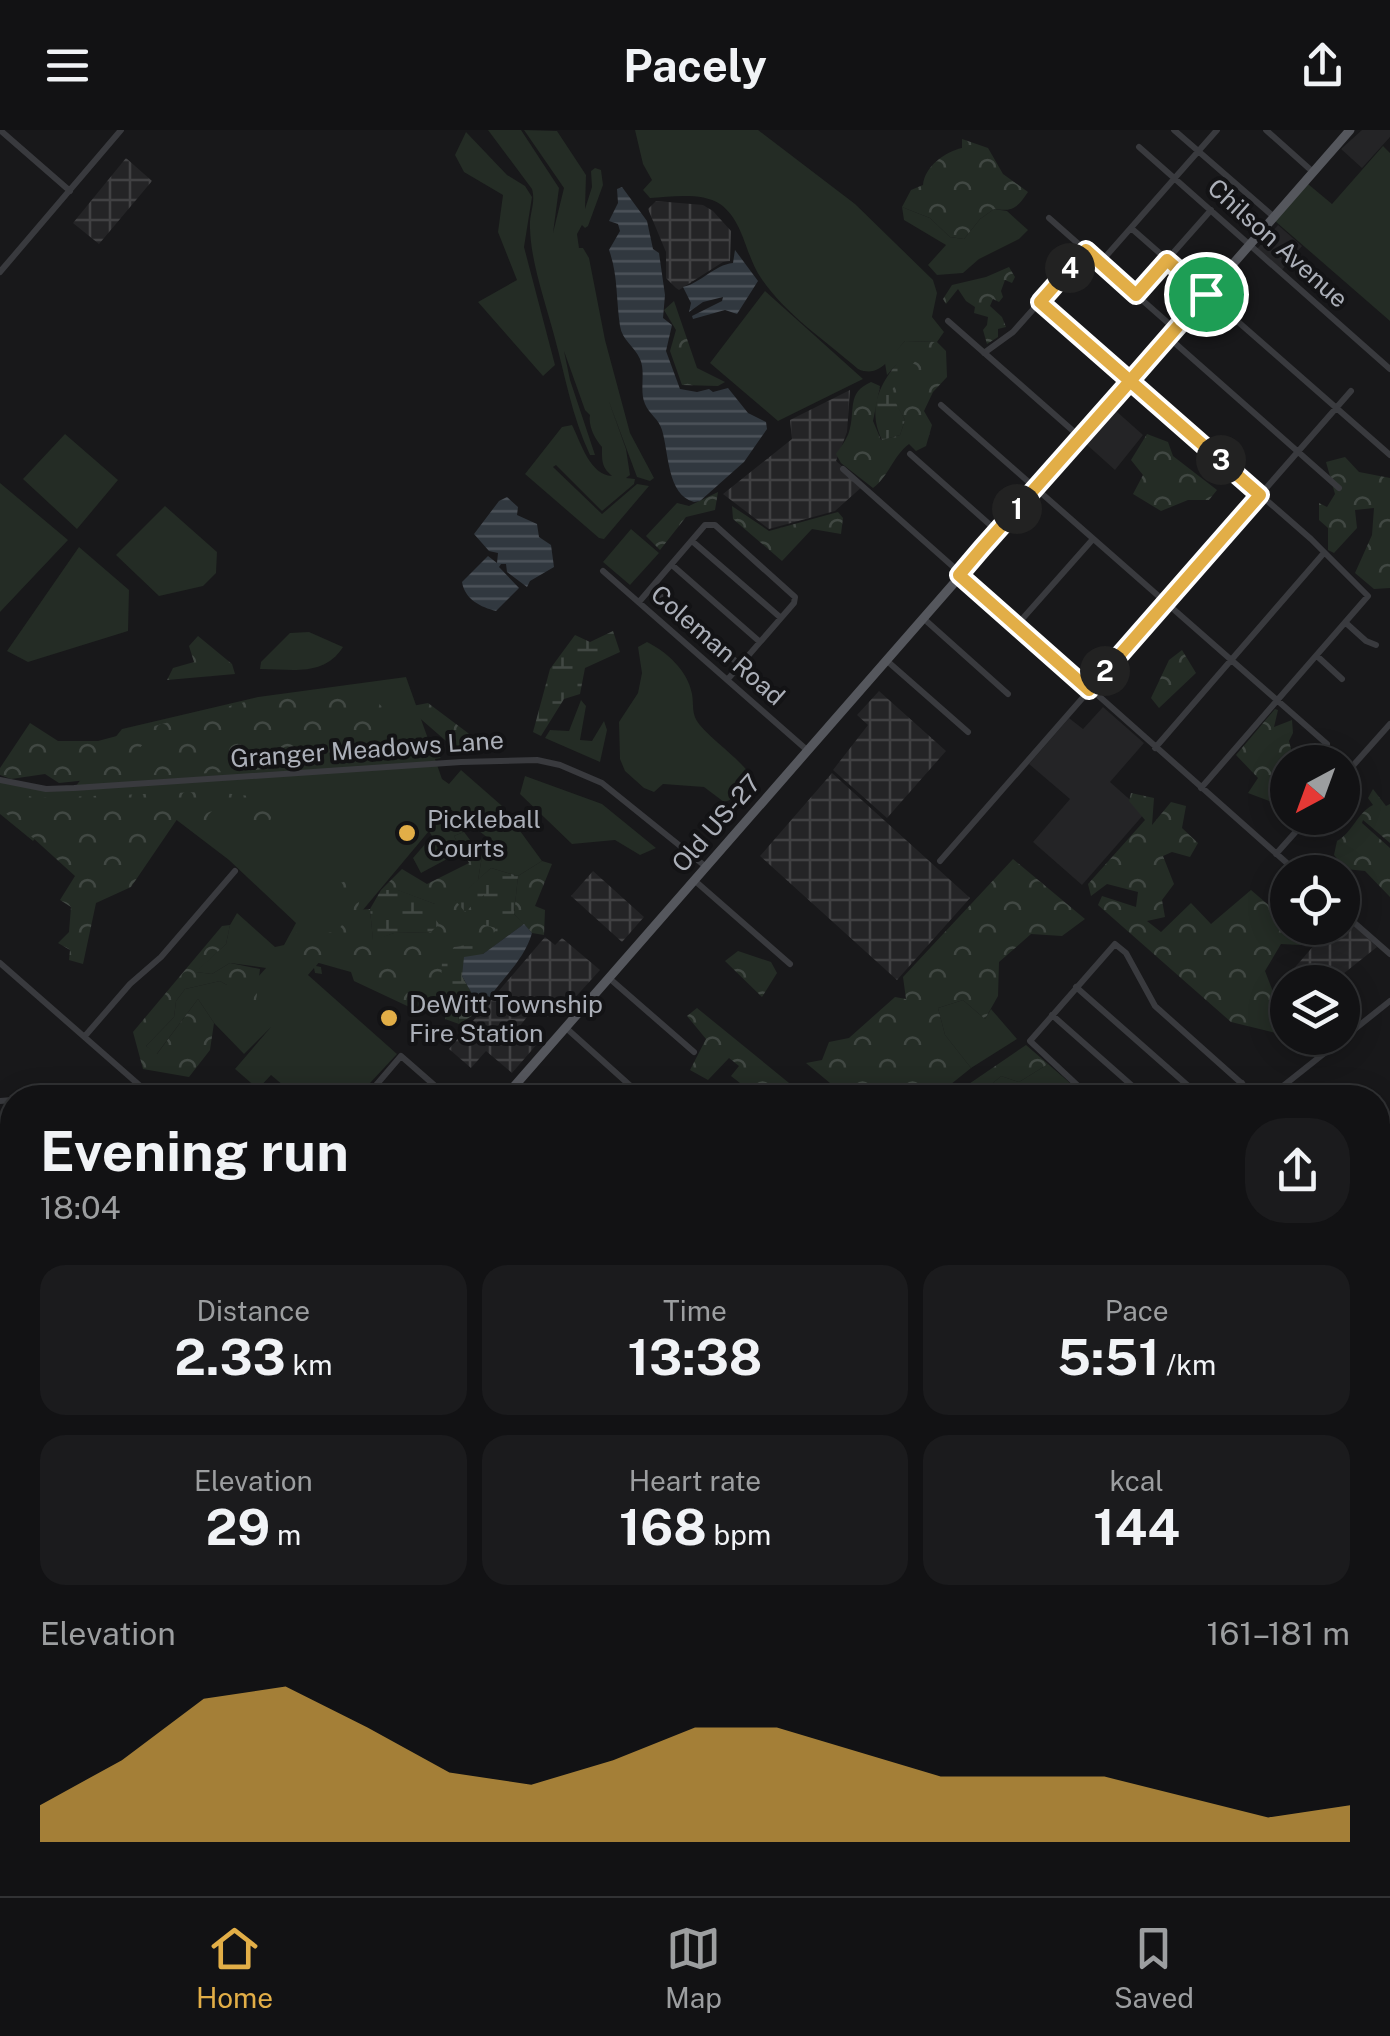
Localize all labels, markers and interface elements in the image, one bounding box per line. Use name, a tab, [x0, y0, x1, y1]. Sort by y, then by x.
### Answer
icon: menu	[40, 38, 95, 93]
icon: share	[1295, 38, 1350, 93]
text: Pacely	[623, 39, 767, 92]
street label: Chilson Avenue	[1202, 172, 1354, 314]
pin: 4	[1045, 243, 1095, 293]
text: 4	[1061, 251, 1079, 284]
pin	[1164, 252, 1249, 337]
icon: arrive	[1179, 267, 1234, 322]
pin: 3	[1196, 435, 1246, 485]
text: 3	[1212, 443, 1230, 476]
pin: 1	[992, 484, 1042, 534]
text: 1	[1011, 492, 1023, 525]
street label: Coleman Road	[645, 579, 791, 711]
pin: 2	[1080, 646, 1130, 696]
text: 2	[1096, 654, 1114, 687]
street label: Granger Meadows Lane	[229, 724, 505, 774]
north arrow	[1270, 745, 1360, 835]
map controls	[1270, 745, 1360, 1055]
street label: Old US-27	[665, 768, 767, 878]
place label: Pickleball Courts	[427, 804, 541, 863]
marker: Pickleball Courts	[396, 822, 418, 844]
button: locate	[1270, 855, 1360, 945]
button: layers	[1270, 965, 1360, 1055]
place label: DeWitt Township Fire Station	[409, 989, 603, 1048]
marker: DeWitt Township Fire Station	[378, 1007, 400, 1029]
button: share	[1245, 1118, 1350, 1223]
text: Evening run	[40, 1119, 349, 1183]
text: 18:04	[40, 1189, 121, 1226]
text: Distance	[197, 1294, 310, 1327]
text: Time	[663, 1294, 727, 1327]
text: Pace	[1105, 1294, 1169, 1327]
text: 2.33	[174, 1327, 286, 1386]
text: 13:38	[628, 1327, 762, 1386]
text: 5:51	[1057, 1327, 1160, 1386]
text: km	[286, 1348, 332, 1381]
text: /km	[1160, 1348, 1216, 1381]
text: Elevation	[194, 1464, 313, 1497]
text: Heart rate	[629, 1464, 761, 1497]
text: kcal	[1110, 1464, 1164, 1497]
text: 29	[205, 1497, 270, 1556]
text: 168	[619, 1497, 707, 1556]
text: 144	[1093, 1497, 1180, 1556]
text: m	[270, 1518, 301, 1551]
text: bpm	[707, 1518, 771, 1551]
text: Elevation	[40, 1615, 176, 1652]
text: 161–181 m	[1206, 1615, 1350, 1652]
tab: Home	[196, 1921, 273, 2014]
tab: Map	[665, 1921, 722, 2014]
tab: Saved	[1114, 1921, 1194, 2014]

